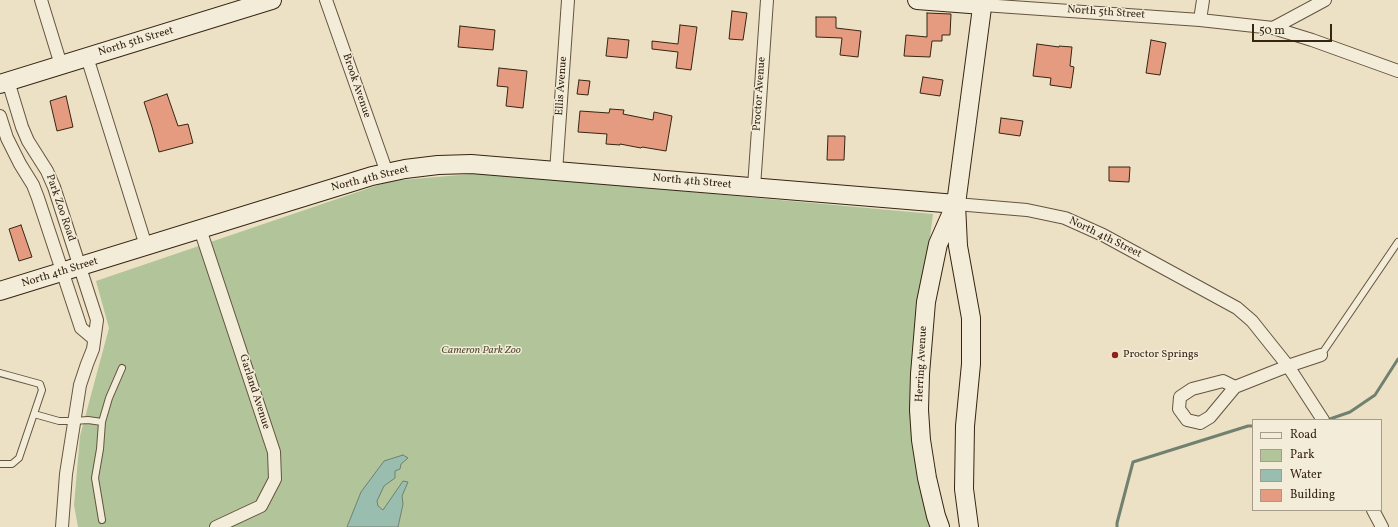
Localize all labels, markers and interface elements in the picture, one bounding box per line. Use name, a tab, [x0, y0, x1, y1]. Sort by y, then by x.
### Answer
street label: North 5th Street	[1067, 4, 1145, 22]
scale bar	[1254, 16, 1334, 42]
text: 50 m	[1259, 23, 1285, 39]
street label: North 5th Street	[97, 24, 175, 60]
street label: Brook Avenue	[339, 52, 373, 120]
street label: Ellis Avenue	[553, 56, 571, 116]
street label: Proctor Avenue	[751, 57, 769, 131]
street label: North 4th Street	[330, 163, 410, 195]
street label: North 4th Street	[652, 172, 732, 192]
street label: Park Zoo Road	[42, 173, 78, 243]
street label: North 4th Street	[1066, 215, 1144, 261]
street label: North 4th Street	[20, 255, 100, 291]
street label: Herring Avenue	[913, 326, 931, 402]
park label: Cameron Park Zoo	[441, 344, 521, 358]
place label: Proctor Springs	[1123, 348, 1198, 362]
marker: Proctor Springs	[1110, 350, 1120, 360]
street label: Garland Avenue	[236, 353, 272, 431]
legend	[1252, 419, 1382, 511]
text: Road	[1290, 427, 1317, 443]
text: Park	[1290, 447, 1315, 463]
text: Water	[1290, 467, 1322, 483]
text: Building	[1290, 487, 1335, 503]

